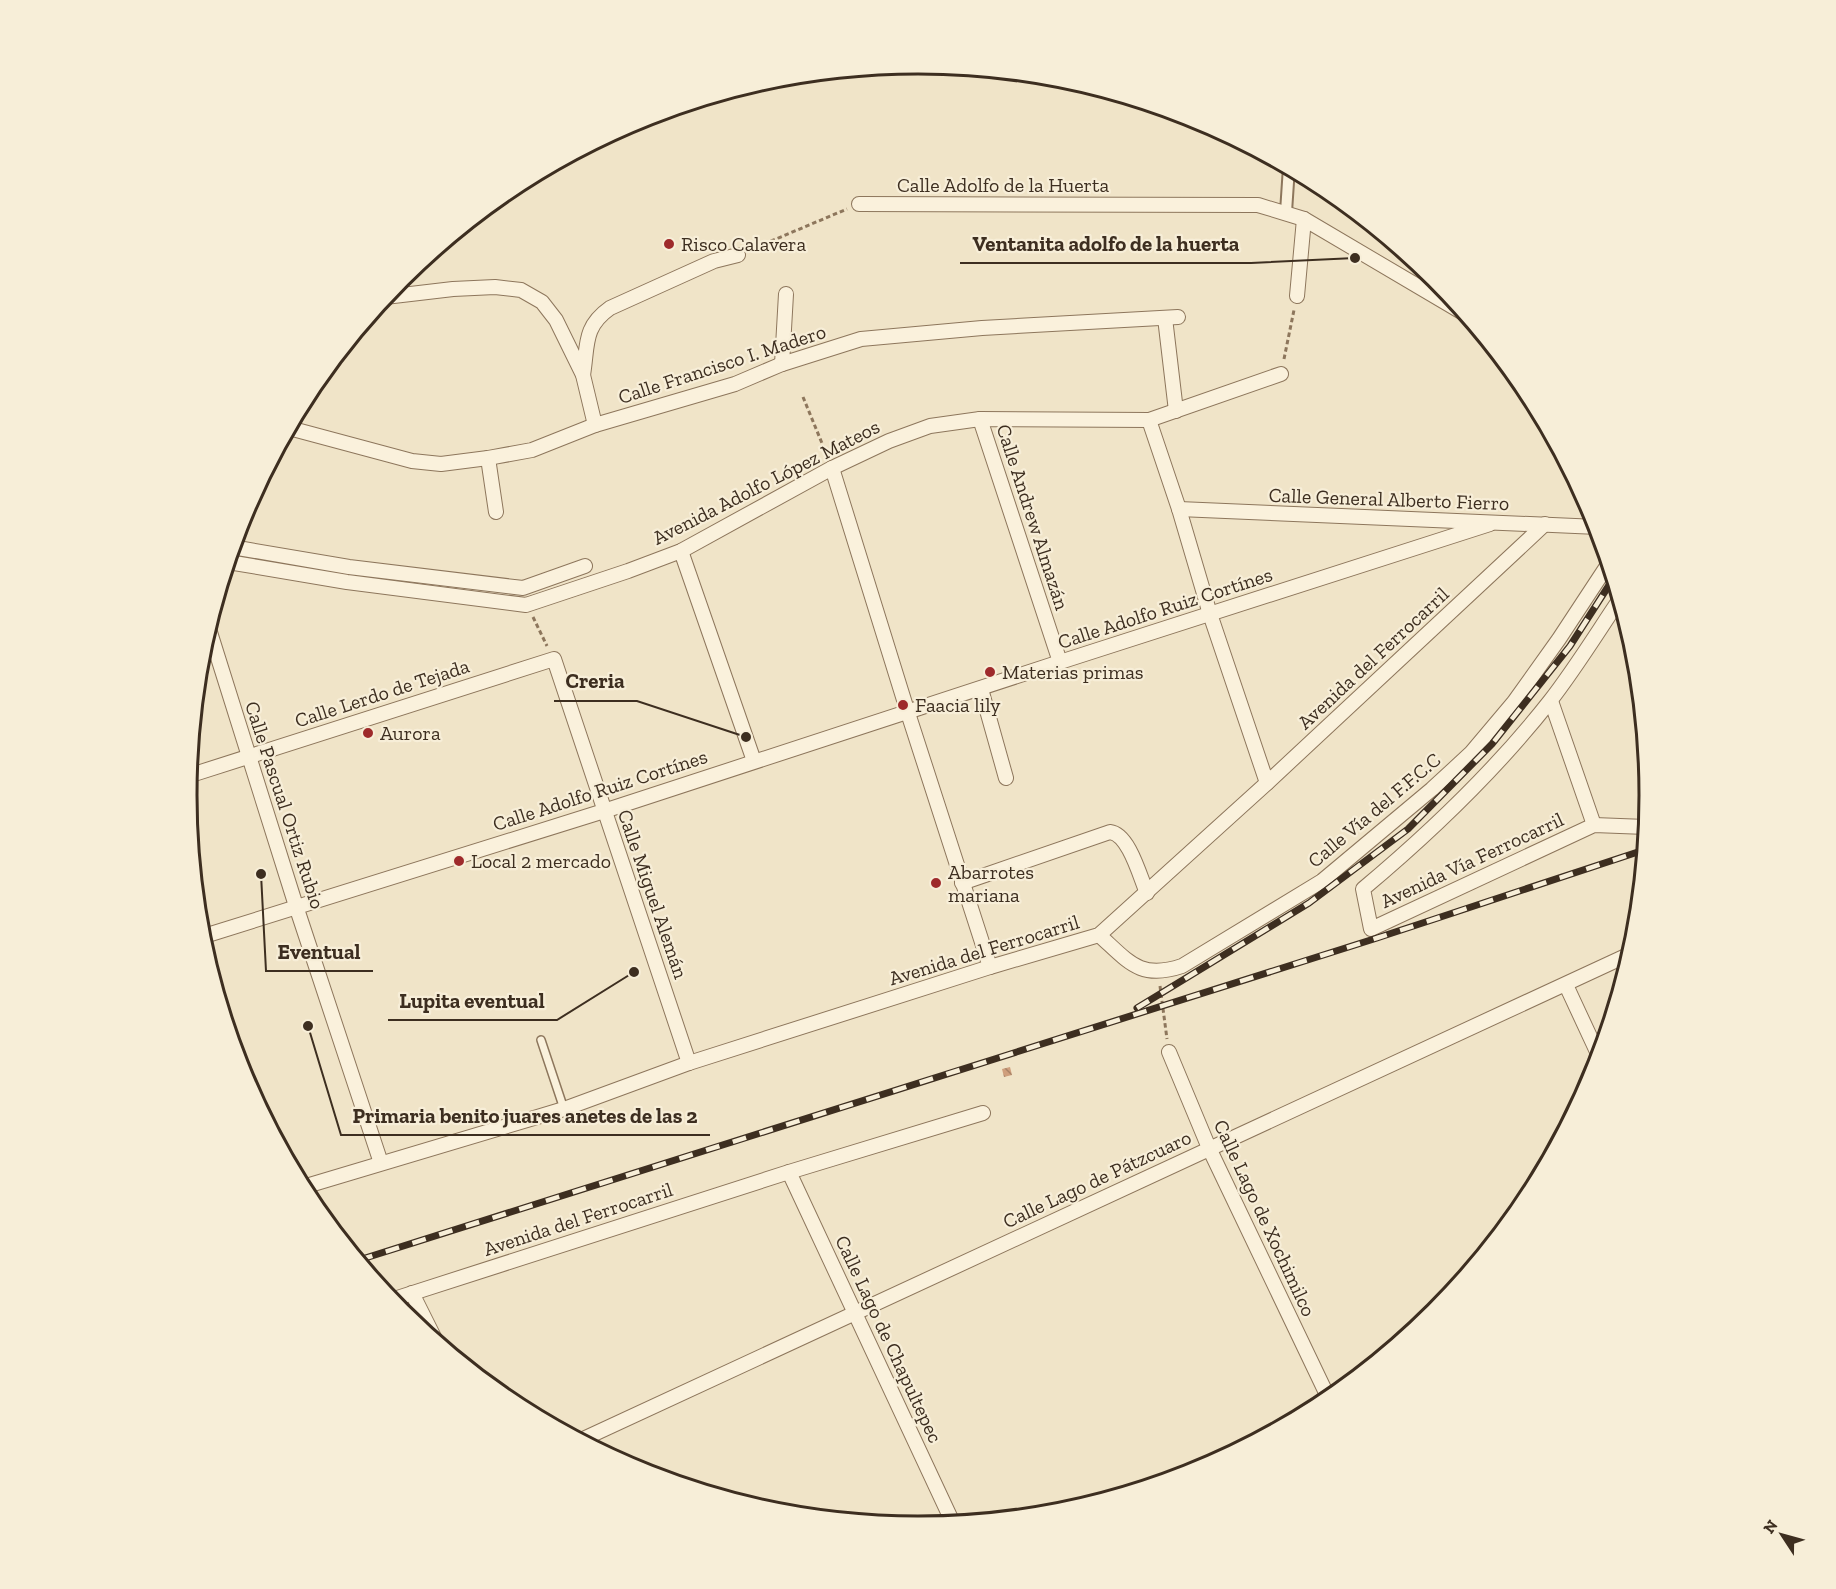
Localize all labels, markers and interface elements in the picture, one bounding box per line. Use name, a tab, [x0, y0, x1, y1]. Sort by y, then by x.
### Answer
street label: Calle Adolfo de la Huerta	[897, 173, 1109, 197]
callout: Ventanita adolfo de la huerta	[960, 224, 1251, 263]
text: Ventanita adolfo de la huerta	[972, 231, 1240, 256]
place label: Risco Calavera	[681, 232, 807, 256]
marker: Risco Calavera	[662, 237, 676, 251]
street label: Calle Francisco I. Madero	[615, 319, 829, 409]
street label: Avenida Adolfo López Mateos	[648, 414, 884, 550]
street label: Calle Andrew Almazán	[992, 421, 1075, 613]
street label: Calle General Alberto Fierro	[1268, 483, 1510, 515]
street label: Calle Adolfo Ruiz Cortínes	[1055, 562, 1275, 654]
street label: Avenida del Ferrocarril	[1293, 582, 1453, 734]
street label: Calle Lerdo de Tejada	[292, 653, 473, 733]
place label: Materias primas	[1002, 660, 1144, 684]
callout: Creria	[554, 662, 637, 701]
marker: Materias primas	[983, 665, 997, 679]
text: Creria	[565, 668, 625, 693]
place label: Faacia lily	[915, 693, 1001, 717]
street label: Calle Pascual Ortiz Rubio	[240, 698, 330, 912]
marker: Faacia lily	[896, 698, 910, 712]
place label: Aurora	[380, 721, 441, 745]
marker: Aurora	[361, 726, 375, 740]
street label: Calle Adolfo Ruiz Cortínes	[490, 744, 710, 836]
street label: Calle Vía del F.F.C.C	[1303, 747, 1445, 873]
street label: Calle Miguel Alemán	[613, 806, 693, 982]
street label: Avenida Vía Ferrocarril	[1377, 807, 1567, 913]
place label: Local 2 mercado	[471, 849, 611, 873]
marker: Local 2 mercado	[452, 854, 466, 868]
place label: Abarrotes mariana	[948, 860, 1034, 907]
marker: Abarrotes mariana	[929, 876, 943, 890]
street label: Avenida del Ferrocarril	[886, 910, 1082, 990]
callout: Eventual	[266, 932, 373, 971]
text: Eventual	[277, 939, 361, 964]
callout: Lupita eventual	[388, 981, 557, 1020]
text: Lupita eventual	[399, 988, 545, 1013]
callout: Primaria benito juares anetes de las 2	[341, 1096, 710, 1135]
text: Primaria benito juares anetes de las 2	[352, 1103, 698, 1128]
street label: Calle Lago de Xochimilco	[1209, 1116, 1321, 1320]
street label: Calle Lago de Pátzcuaro	[999, 1125, 1195, 1233]
street label: Avenida del Ferrocarril	[480, 1177, 676, 1261]
street label: Calle Lago de Chapultepec	[830, 1231, 948, 1447]
north arrow	[1752, 1505, 1812, 1565]
text: N	[1759, 1516, 1782, 1537]

